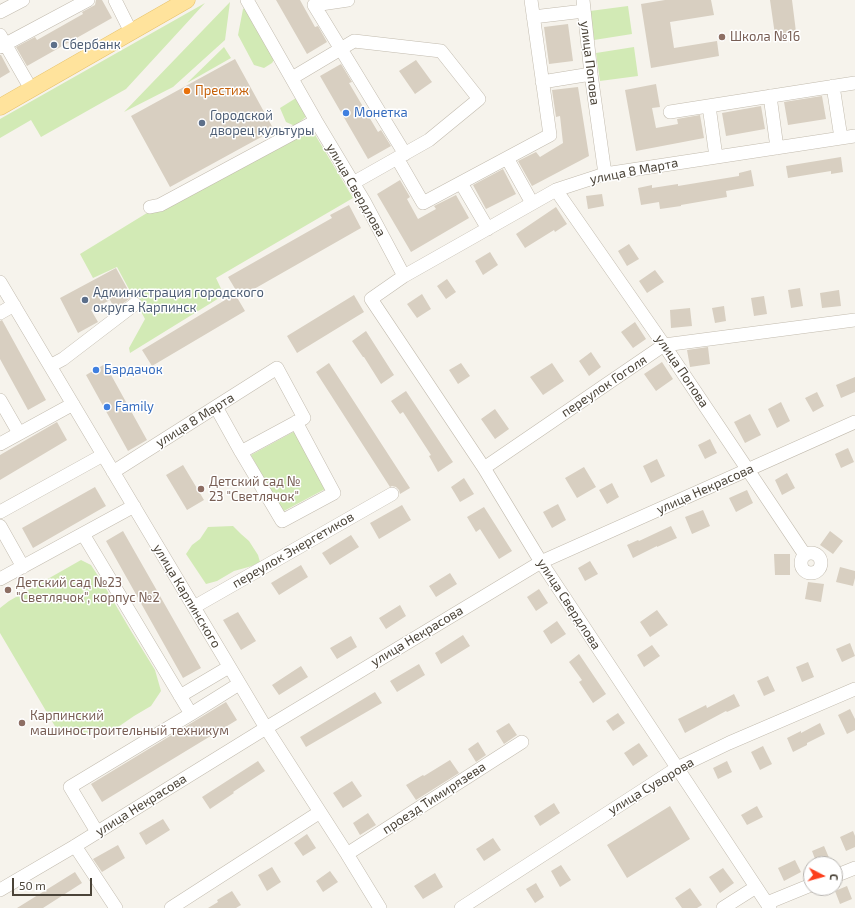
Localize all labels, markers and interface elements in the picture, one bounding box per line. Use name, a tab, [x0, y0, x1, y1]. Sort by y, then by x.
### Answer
street label: улица Попова	[577, 20, 603, 106]
place label: Школа №16	[730, 29, 800, 45]
marker: Школа №16	[717, 32, 727, 42]
place label: Сбербанк	[62, 37, 121, 53]
marker: Сбербанк	[49, 40, 59, 50]
place label: Престиж	[195, 83, 249, 99]
marker: Престиж	[182, 86, 192, 96]
place label: Монетка	[354, 105, 408, 121]
place label: Городской дворец культуры	[210, 108, 314, 139]
marker: Монетка	[341, 108, 351, 118]
marker: Городской дворец культуры	[197, 118, 207, 128]
street label: улица Свердлова	[323, 141, 389, 239]
street label: улица 8 Марта	[588, 155, 680, 187]
place label: Администрация городского округа Карпинск	[93, 285, 264, 316]
marker: Администрация городского округа Карпинск	[80, 295, 90, 305]
street label: улица Попова	[652, 332, 712, 410]
street label: переулок Гоголя	[558, 352, 650, 420]
place label: Бардачок	[104, 362, 163, 378]
marker: Бардачок	[91, 365, 101, 375]
street label: улица 8 Марта	[153, 390, 237, 450]
place label: Family	[115, 399, 154, 415]
marker: Family	[102, 402, 112, 412]
street label: улица Некрасова	[654, 461, 756, 517]
place label: Детский сад № 23 "Светлячок"	[209, 474, 301, 505]
marker: Детский сад № 23 "Светлячок"	[196, 484, 206, 494]
street label: переулок Энергетиков	[229, 509, 357, 591]
street label: улица Карпинского	[150, 541, 224, 651]
street label: улица Свердлова	[534, 556, 604, 652]
place label: Детский сад №23 "Светлячок", корпус №2	[16, 575, 160, 606]
marker: Детский сад №23 "Светлячок", корпус №2	[3, 585, 13, 595]
street label: улица Некрасова	[368, 602, 466, 670]
place label: Карпинский машиностроительный техникум	[30, 708, 229, 739]
marker: Карпинский машиностроительный техникум	[17, 718, 27, 728]
street label: улица Суворова	[605, 754, 697, 818]
street label: проезд Тимирязева	[379, 759, 489, 837]
street label: улица Некрасова	[92, 771, 190, 839]
north arrow	[803, 856, 843, 896]
scale bar	[14, 870, 94, 896]
text: С	[828, 873, 841, 881]
text: 50 m	[19, 878, 46, 892]

